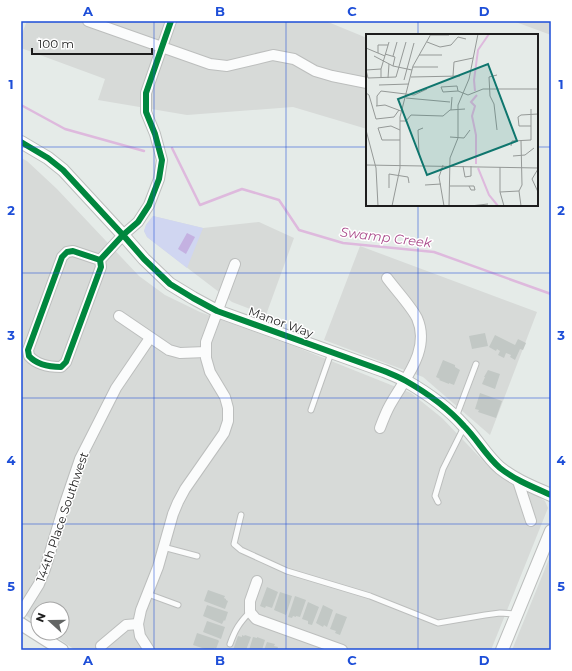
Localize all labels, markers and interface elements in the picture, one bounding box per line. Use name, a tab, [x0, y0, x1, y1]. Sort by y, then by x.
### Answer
text: A	[82, 3, 94, 19]
text: B	[215, 3, 225, 19]
text: C	[347, 3, 357, 19]
text: D	[479, 3, 490, 19]
scale bar	[32, 30, 152, 56]
inset map	[366, 34, 538, 206]
text: 100 m	[38, 36, 74, 51]
text: 1	[8, 76, 14, 92]
text: 1	[558, 76, 564, 92]
text: 2	[7, 202, 15, 218]
text: 2	[557, 202, 565, 218]
water label: Swamp Creek	[339, 223, 434, 251]
street label: Manor Way	[246, 303, 316, 341]
text: 3	[6, 327, 15, 343]
text: 3	[556, 327, 565, 343]
street label: 144th Place Southwest	[33, 450, 91, 584]
text: 4	[7, 452, 16, 468]
text: 4	[557, 452, 566, 468]
text: 5	[7, 578, 15, 594]
text: 5	[557, 578, 565, 594]
north arrow	[30, 601, 70, 641]
text: N	[33, 611, 49, 624]
text: A	[82, 652, 94, 668]
text: B	[215, 652, 225, 668]
text: C	[347, 652, 357, 668]
text: D	[479, 652, 490, 668]

